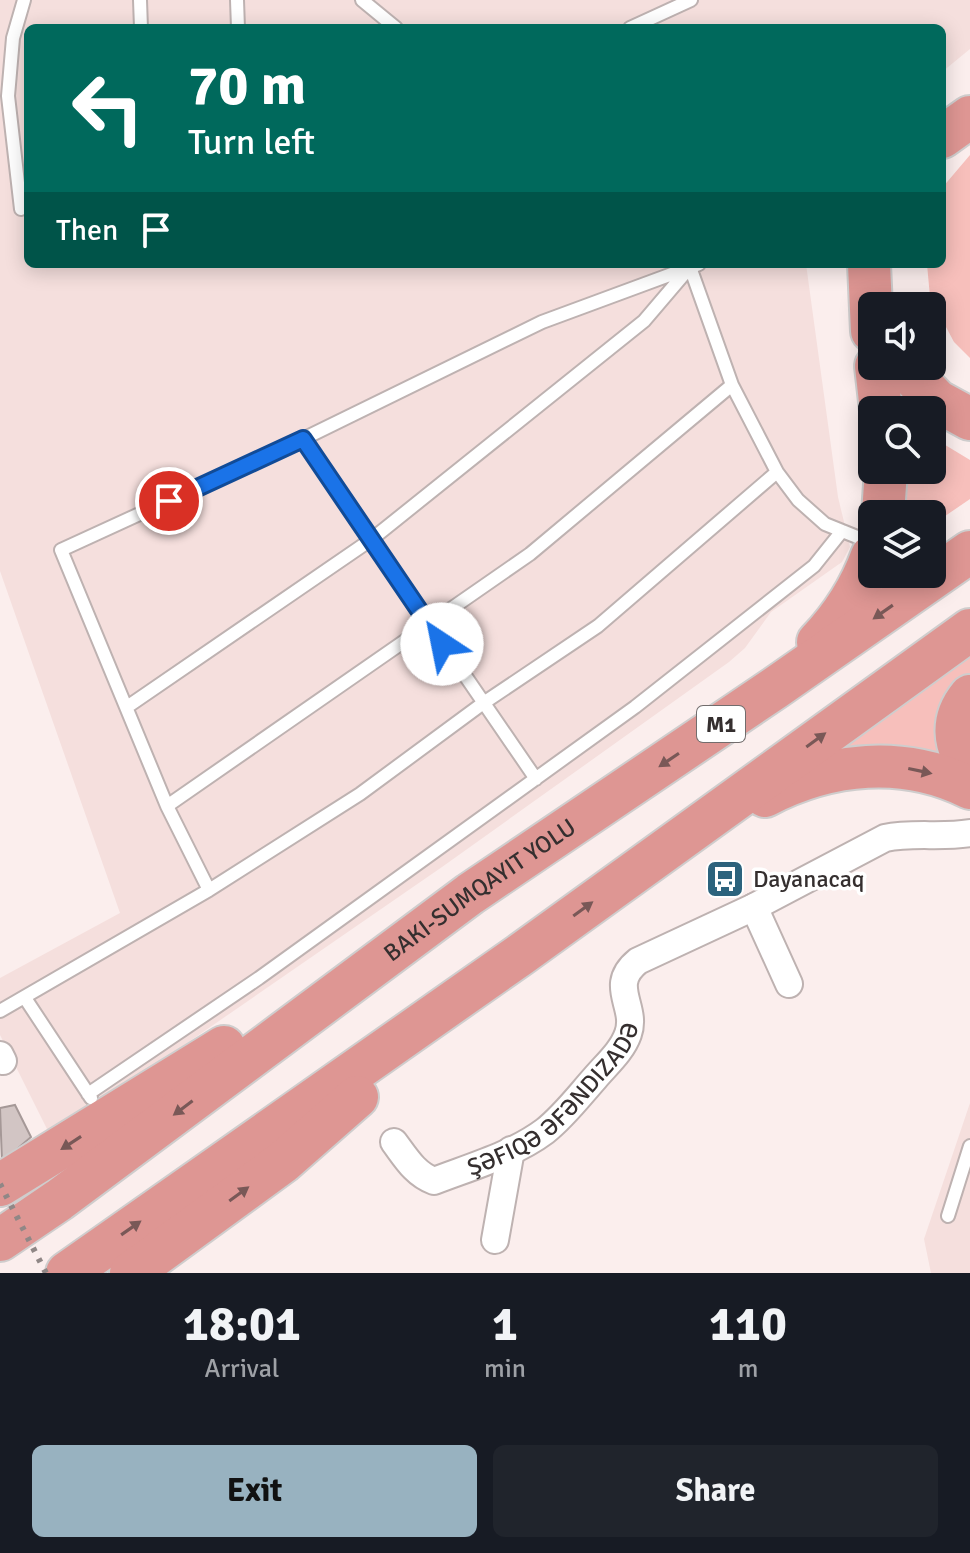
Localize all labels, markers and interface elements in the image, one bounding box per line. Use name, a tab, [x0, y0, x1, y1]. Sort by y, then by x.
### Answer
text: 70 m	[188, 51, 306, 120]
icon: left	[56, 56, 160, 160]
text: Turn left	[188, 120, 315, 165]
icon: arrive	[134, 208, 178, 252]
text: Then	[56, 212, 118, 249]
map controls	[858, 292, 946, 588]
button: sound	[858, 292, 946, 380]
button: search	[858, 396, 946, 484]
pin	[135, 467, 203, 535]
icon: arrive	[147, 479, 191, 523]
button: layers	[858, 500, 946, 588]
position arrow	[400, 602, 484, 686]
one-way arrow	[873, 604, 894, 619]
road number: M1	[697, 706, 745, 742]
one-way arrow	[806, 733, 827, 749]
one-way arrow	[658, 752, 679, 767]
one-way arrow	[908, 765, 933, 778]
street label: BAKI-SUMQAYIT YOLU	[378, 812, 582, 968]
bus stop icon: Dayanacaq	[704, 858, 746, 900]
place label: Dayanacaq	[753, 864, 865, 894]
one-way arrow	[572, 902, 593, 917]
street label: ŞƏFIQƏ ƏFƏNDIZADƏ	[463, 1019, 645, 1182]
one-way arrow	[173, 1100, 193, 1116]
one-way arrow	[60, 1135, 82, 1149]
one-way arrow	[228, 1186, 250, 1202]
one-way arrow	[120, 1221, 141, 1236]
text: 18:01	[183, 1295, 301, 1354]
text: 1	[492, 1295, 518, 1354]
text: 110	[709, 1295, 787, 1354]
text: Arrival	[205, 1353, 279, 1385]
text: min	[484, 1353, 526, 1385]
text: m	[738, 1353, 758, 1385]
button: Exit	[32, 1445, 477, 1537]
button: Share	[493, 1445, 938, 1537]

